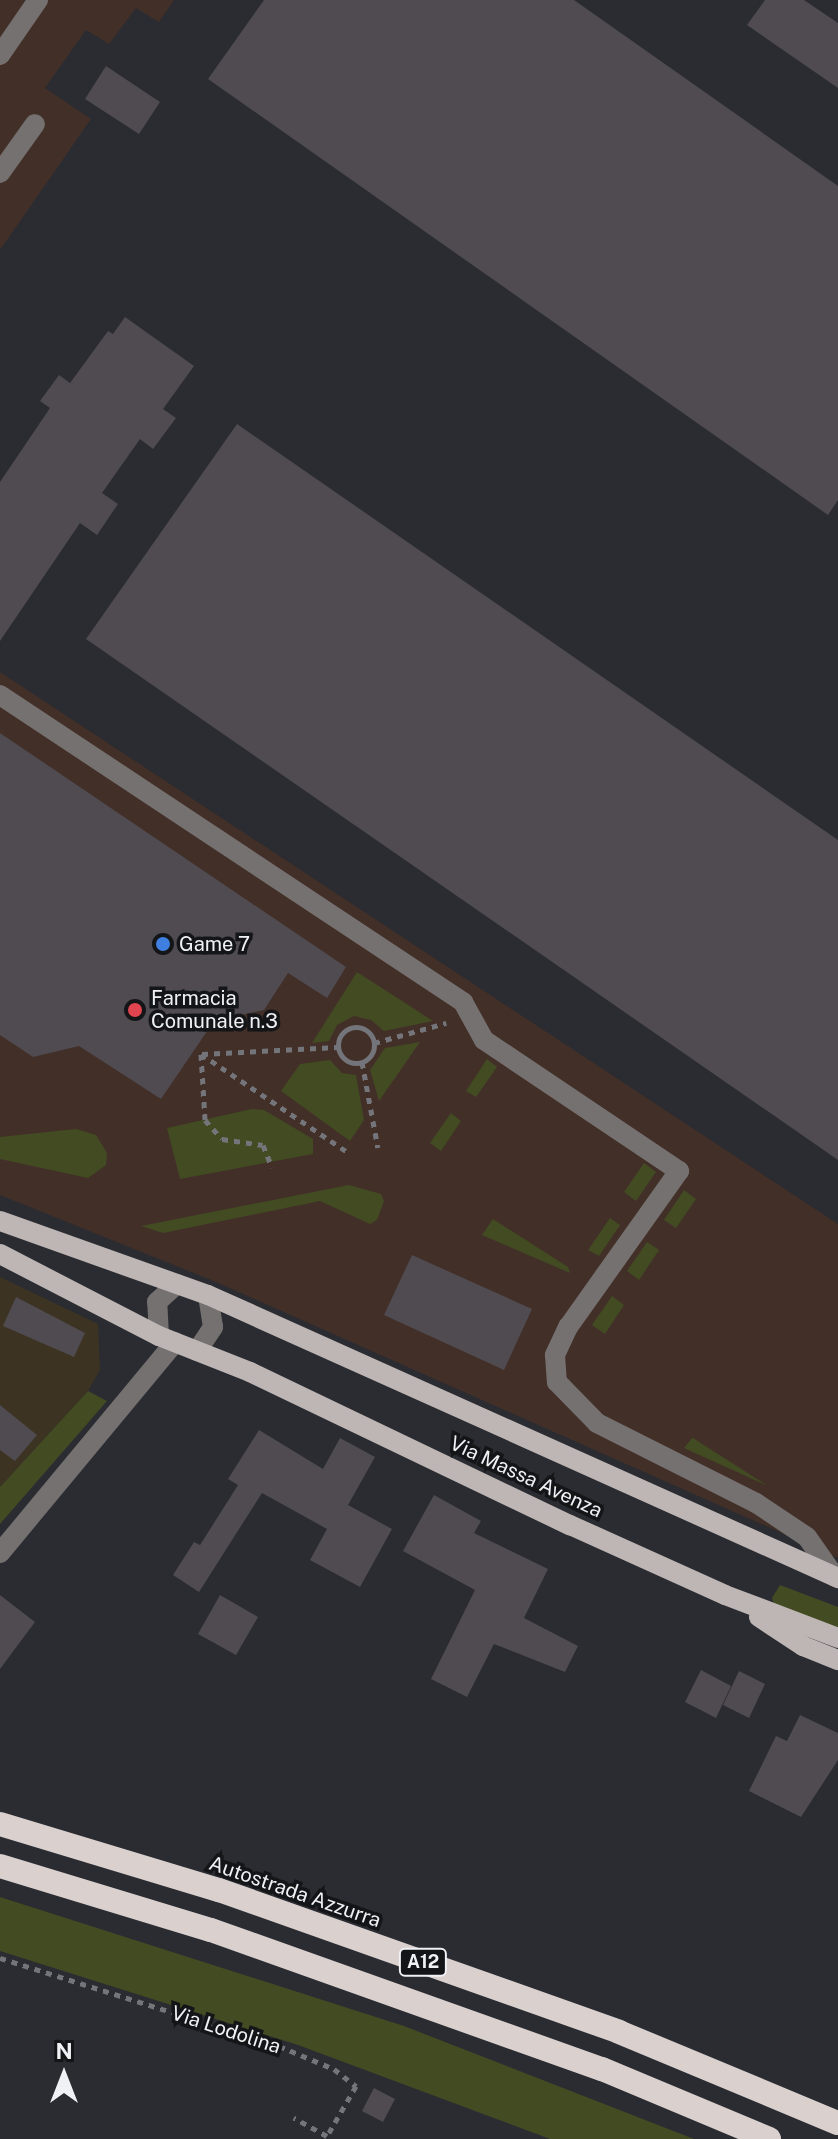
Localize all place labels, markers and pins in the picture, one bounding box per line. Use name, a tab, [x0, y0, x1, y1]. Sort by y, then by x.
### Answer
place label: Game 7	[179, 932, 250, 956]
marker: Game 7	[154, 935, 172, 953]
place label: Farmacia Comunale n.3	[151, 986, 278, 1033]
marker: Farmacia Comunale n.3	[126, 1001, 144, 1019]

